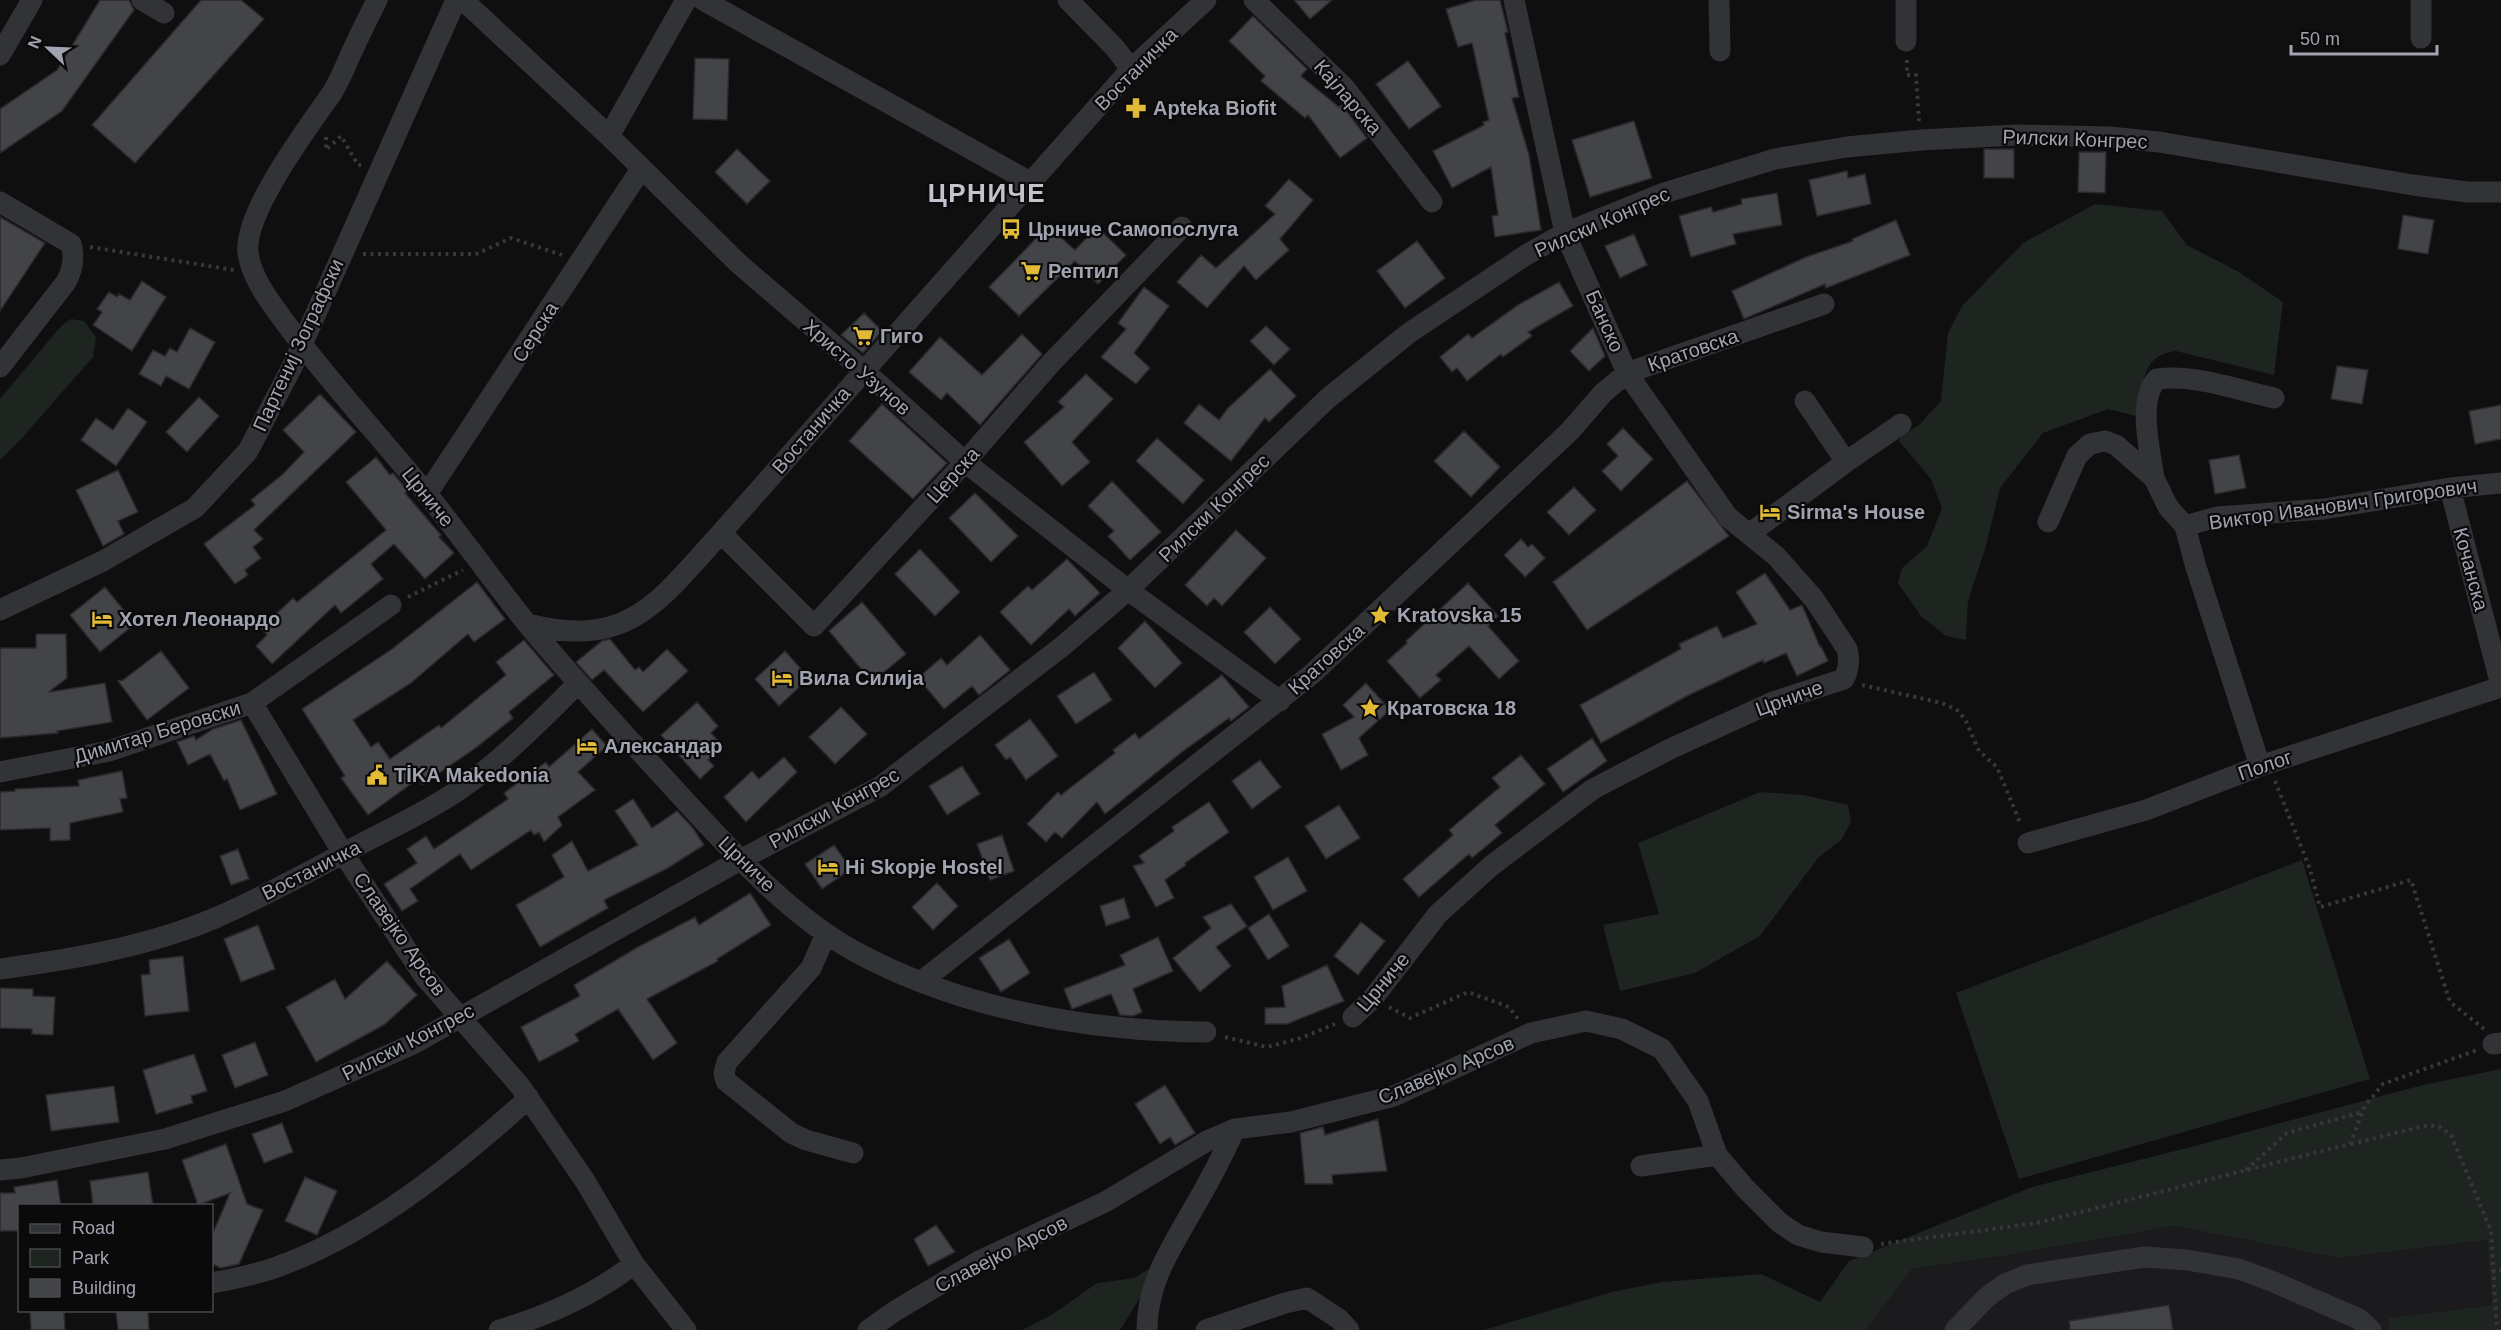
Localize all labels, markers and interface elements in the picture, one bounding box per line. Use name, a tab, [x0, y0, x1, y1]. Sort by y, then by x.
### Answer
north arrow	[18, 18, 78, 78]
scale bar	[2291, 18, 2436, 56]
street label: Востаничка	[1090, 23, 1182, 115]
text: 50 m	[2300, 29, 2340, 49]
text: N	[25, 34, 45, 51]
street label: Кајларска	[1310, 55, 1387, 139]
pharmacy icon: Apteka Biofit	[1124, 96, 1148, 120]
place label: Apteka Biofit	[1153, 97, 1277, 119]
street label: Рилски Конгрес	[2002, 125, 2148, 153]
district label: ЦРНИЧЕ	[928, 178, 1046, 208]
street label: Рилски Конгрес	[1531, 182, 1673, 262]
bus stop icon: Црниче Самопослуга	[999, 217, 1023, 241]
place label: Црниче Самопослуга	[1028, 218, 1239, 240]
street label: Партениј Зографски	[248, 255, 348, 435]
supermarket icon: Рептил	[1019, 259, 1043, 283]
place label: Рептил	[1048, 260, 1119, 282]
street label: Банско	[1582, 287, 1628, 355]
street label: Серска	[508, 297, 563, 366]
street label: Христо Узунов	[799, 315, 915, 419]
supermarket icon: Гиго	[851, 324, 875, 348]
street label: Кратовска	[1645, 324, 1742, 376]
place label: Гиго	[880, 325, 923, 347]
street label: Востаничка	[767, 382, 855, 478]
street label: Церска	[922, 442, 984, 507]
street label: Рилски Конгрес	[1154, 450, 1274, 566]
street label: Црниче	[398, 463, 458, 531]
street label: Виктор Иванович Григорович	[2208, 474, 2478, 534]
hotel icon: Sirma's House	[1758, 500, 1782, 524]
place label: Sirma's House	[1787, 501, 1925, 523]
street label: Кочанска	[2449, 525, 2493, 614]
place icon: Kratovska 15	[1368, 603, 1392, 627]
place label: Kratovska 15	[1397, 604, 1522, 626]
hotel icon: Хотел Леонардо	[90, 607, 114, 631]
place label: Хотел Леонардо	[119, 608, 280, 630]
street label: Кратовска	[1284, 619, 1369, 699]
hotel icon: Вила Силија	[770, 666, 794, 690]
place label: Вила Силија	[799, 667, 924, 689]
street label: Црниче	[1752, 676, 1826, 720]
street label: Димитар Беровски	[71, 696, 243, 768]
place icon: Кратовска 18	[1358, 696, 1382, 720]
place label: Кратовска 18	[1387, 697, 1516, 719]
hotel icon: Александар	[575, 734, 599, 758]
place label: Александар	[604, 735, 722, 757]
street label: Полог	[2235, 746, 2295, 784]
public building icon: TİKA Makedonia	[365, 763, 389, 787]
street label: Рилски Конгрес	[765, 763, 903, 853]
place label: TİKA Makedonia	[394, 764, 550, 786]
street label: Црниче	[714, 832, 780, 896]
street label: Востаничка	[258, 835, 365, 904]
hotel icon: Hi Skopje Hostel	[816, 855, 840, 879]
place label: Hi Skopje Hostel	[845, 856, 1003, 878]
street label: Славејко Арсов	[349, 868, 451, 1000]
street label: Црниче	[1352, 948, 1414, 1016]
street label: Рилски Конгрес	[338, 999, 478, 1085]
street label: Славејко Арсов	[1375, 1031, 1517, 1109]
legend	[18, 1204, 213, 1312]
street label: Славејко Арсов	[931, 1211, 1071, 1297]
text: Road	[72, 1218, 115, 1238]
text: Park	[72, 1248, 110, 1268]
text: Building	[72, 1278, 136, 1298]

